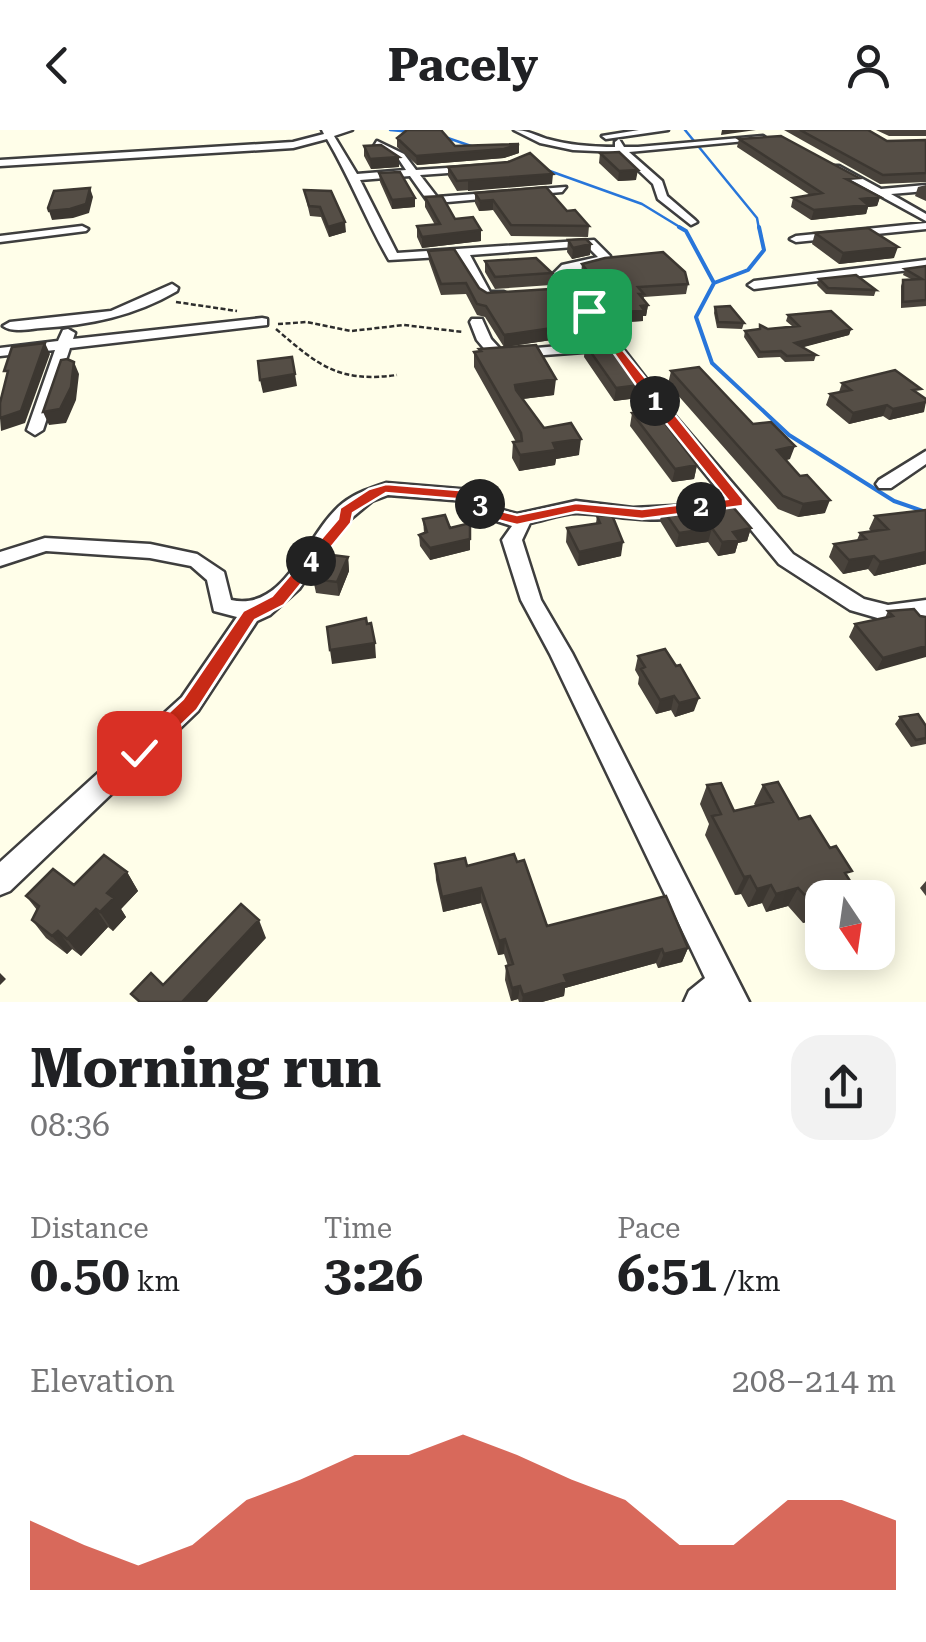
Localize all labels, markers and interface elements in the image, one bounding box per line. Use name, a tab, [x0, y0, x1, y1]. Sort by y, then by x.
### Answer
icon: back	[30, 38, 85, 93]
icon: person	[841, 38, 896, 93]
text: Pacely	[388, 39, 538, 92]
pin	[547, 269, 632, 354]
icon: arrive	[562, 284, 617, 339]
pin: 1	[630, 376, 680, 426]
text: 1	[647, 384, 663, 417]
pin: 3	[455, 479, 505, 529]
pin: 2	[676, 482, 726, 532]
text: 3	[472, 487, 488, 520]
text: 2	[693, 490, 709, 523]
pin: 4	[286, 536, 336, 586]
text: 4	[303, 544, 319, 577]
pin	[97, 711, 182, 796]
icon: check	[112, 726, 167, 781]
north arrow	[805, 880, 895, 970]
map controls	[805, 880, 895, 970]
button: share	[791, 1035, 896, 1140]
text: Morning run	[30, 1036, 381, 1100]
text: 08:36	[30, 1106, 110, 1144]
text: Distance	[30, 1212, 149, 1245]
text: Time	[324, 1212, 392, 1245]
text: Pace	[617, 1212, 681, 1245]
text: 0.50	[30, 1245, 130, 1303]
text: 3:26	[324, 1245, 423, 1303]
text: 6:51	[617, 1245, 717, 1303]
text: km	[130, 1265, 180, 1298]
text: /km	[717, 1265, 781, 1298]
text: Elevation	[30, 1362, 175, 1400]
text: 208–214 m	[732, 1362, 896, 1400]

